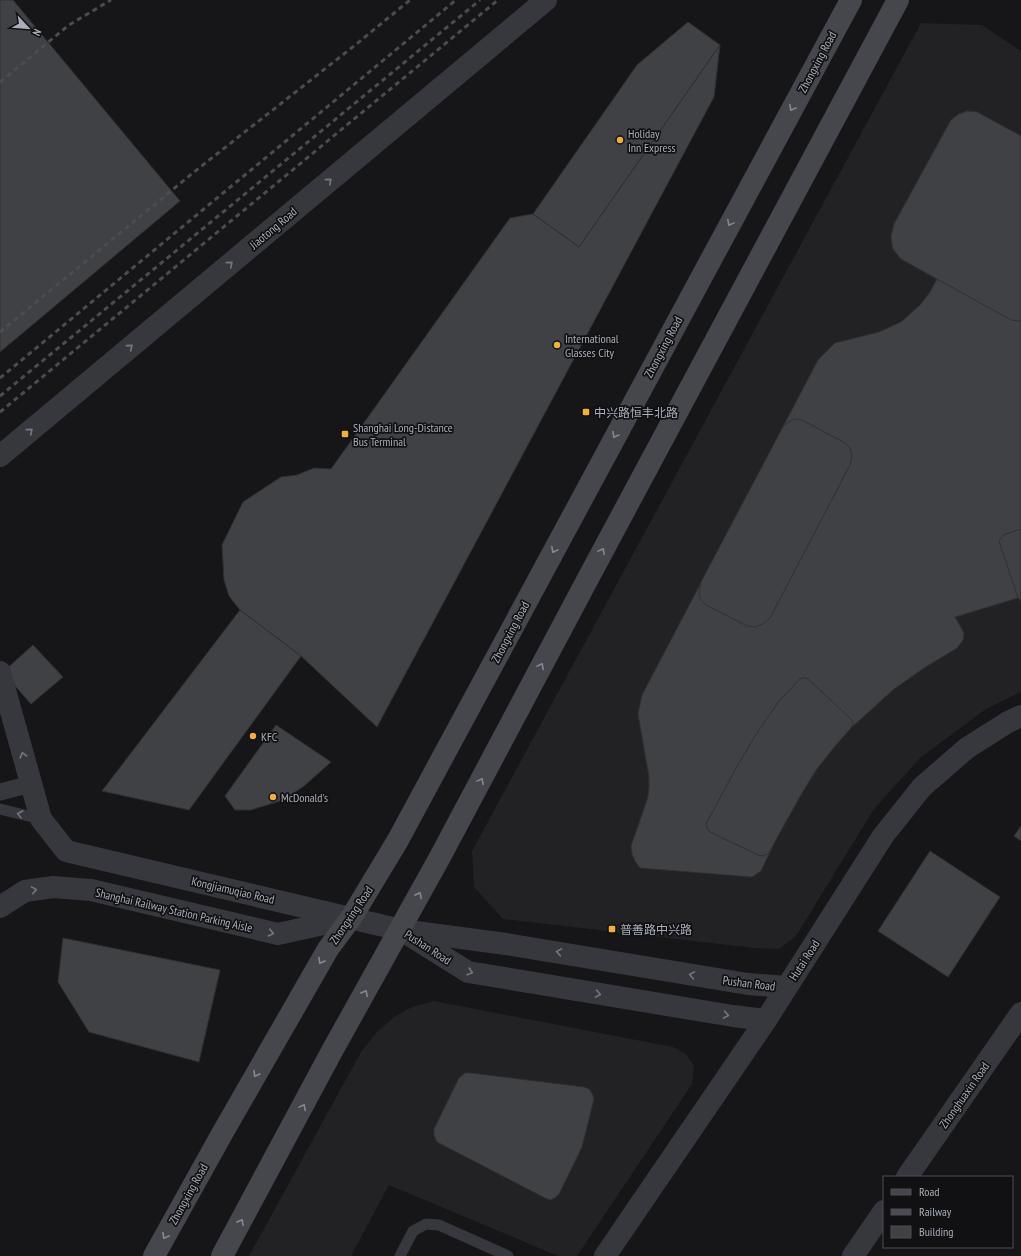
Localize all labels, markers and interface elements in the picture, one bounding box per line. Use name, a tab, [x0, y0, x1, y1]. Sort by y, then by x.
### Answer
north arrow	[8, 8, 48, 48]
text: N	[29, 27, 45, 38]
street label: Zhongxing Road	[795, 29, 839, 95]
one-way arrow	[789, 104, 797, 111]
place label: Holiday Inn Express	[628, 126, 676, 155]
marker: Holiday Inn Express	[615, 135, 625, 145]
one-way arrow	[325, 178, 332, 185]
street label: Jiaotong Road	[245, 204, 300, 253]
one-way arrow	[728, 218, 735, 226]
one-way arrow	[225, 261, 232, 268]
street label: Zhongxing Road	[641, 314, 685, 380]
place label: International Glasses City	[565, 331, 619, 360]
marker: International Glasses City	[552, 340, 562, 350]
one-way arrow	[125, 345, 132, 352]
place label: 中兴路恒丰北路	[594, 405, 678, 420]
marker: 中兴路恒丰北路	[581, 407, 591, 417]
place label: Shanghai Long-Distance Bus Terminal	[353, 420, 453, 449]
one-way arrow	[25, 428, 33, 435]
marker: Shanghai Long-Distance Bus Terminal	[340, 429, 350, 439]
one-way arrow	[612, 431, 620, 439]
one-way arrow	[551, 546, 558, 553]
one-way arrow	[598, 548, 605, 555]
street label: Zhongxing Road	[488, 599, 532, 665]
one-way arrow	[537, 663, 544, 670]
place label: KFC	[261, 729, 278, 744]
marker: KFC	[248, 731, 258, 741]
one-way arrow	[19, 752, 28, 759]
one-way arrow	[476, 778, 483, 785]
place label: McDonald's	[281, 790, 328, 805]
marker: McDonald's	[268, 792, 278, 802]
one-way arrow	[17, 810, 24, 819]
street label: Kongjiamuqiao Road	[190, 873, 276, 907]
street label: Zhongxing Road	[326, 883, 376, 947]
street label: Shanghai Railway Station Parking Aisle	[94, 885, 254, 935]
one-way arrow	[31, 886, 37, 895]
one-way arrow	[415, 892, 422, 900]
place label: 普善路中兴路	[620, 922, 692, 937]
marker: 普善路中兴路	[607, 924, 617, 934]
street label: Pushan Road	[402, 926, 454, 968]
one-way arrow	[268, 928, 274, 936]
street label: Hutai Road	[785, 937, 823, 983]
one-way arrow	[555, 949, 562, 957]
one-way arrow	[319, 957, 326, 964]
one-way arrow	[466, 967, 473, 975]
one-way arrow	[689, 971, 695, 980]
street label: Pushan Road	[722, 972, 776, 994]
one-way arrow	[594, 989, 601, 998]
one-way arrow	[360, 990, 367, 997]
one-way arrow	[723, 1010, 729, 1019]
street label: Zhonghuaxin Road	[936, 1059, 992, 1131]
one-way arrow	[254, 1070, 261, 1077]
one-way arrow	[298, 1104, 305, 1111]
street label: Zhongxing Road	[165, 1161, 211, 1227]
legend	[883, 1176, 1013, 1248]
text: Road	[919, 1184, 939, 1199]
text: Railway	[919, 1204, 952, 1219]
one-way arrow	[237, 1219, 244, 1226]
text: Building	[919, 1224, 954, 1239]
one-way arrow	[163, 1232, 170, 1239]

